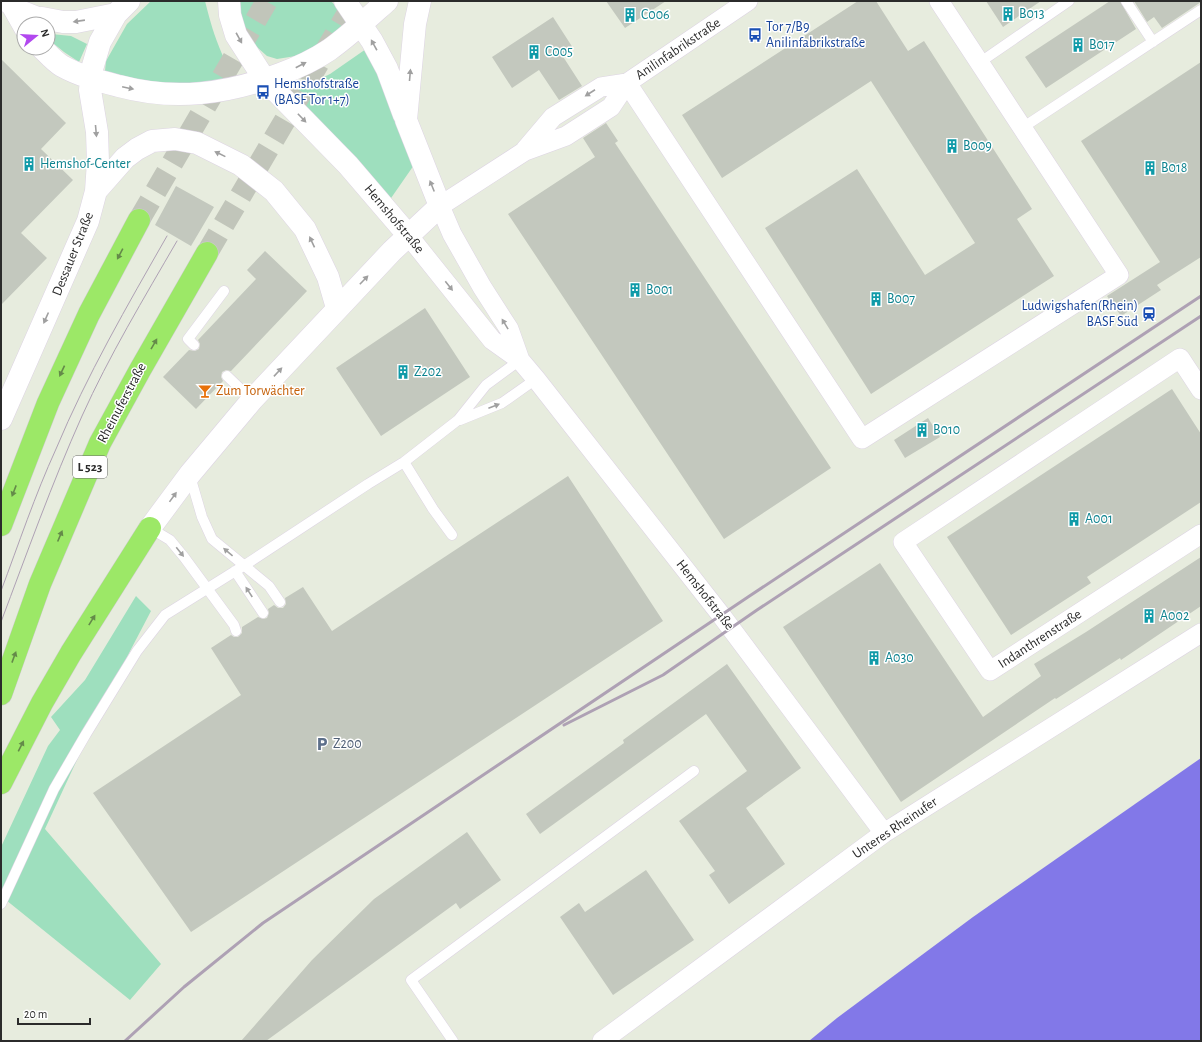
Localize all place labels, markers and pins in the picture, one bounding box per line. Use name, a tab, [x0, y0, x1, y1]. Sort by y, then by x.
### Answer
building icon: B013	[1000, 6, 1016, 22]
building icon: C006	[622, 7, 638, 23]
place label: B013	[1019, 7, 1045, 21]
place label: C006	[641, 8, 670, 22]
place label: Tor 7/B9 Anilinfabrikstraße	[766, 20, 865, 50]
bus stop icon: Tor 7/B9 Anilinfabrikstraße	[747, 27, 763, 43]
building icon: B017	[1070, 37, 1086, 53]
place label: B017	[1089, 38, 1115, 52]
building icon: C005	[526, 44, 542, 60]
place label: C005	[545, 45, 573, 59]
place label: Hemshofstraße (BASF Tor 1+7)	[274, 77, 359, 107]
bus stop icon: Hemshofstraße (BASF Tor 1+7)	[255, 84, 271, 100]
building icon: B009	[944, 138, 960, 154]
place label: B009	[963, 139, 992, 153]
building icon: Hemshof-Center	[21, 156, 37, 172]
place label: Hemshof-Center	[40, 157, 131, 171]
building icon: B018	[1142, 160, 1158, 176]
place label: B018	[1161, 161, 1187, 175]
building icon: B001	[627, 282, 643, 298]
place label: B001	[646, 283, 673, 297]
building icon: B007	[868, 291, 884, 307]
place label: B007	[887, 292, 915, 306]
place label: Ludwigshafen(Rhein) BASF Süd	[1021, 299, 1138, 329]
station icon: Ludwigshafen(Rhein) BASF Süd	[1141, 306, 1157, 322]
building icon: Z202	[395, 364, 411, 380]
place label: Z202	[414, 365, 442, 379]
bar icon: Zum Torwächter	[197, 383, 213, 399]
place label: Zum Torwächter	[216, 384, 305, 398]
building icon: B010	[914, 422, 930, 438]
place label: B010	[933, 423, 960, 437]
building icon: A001	[1066, 511, 1082, 527]
place label: A001	[1085, 512, 1113, 526]
building icon: A002	[1141, 608, 1157, 624]
place label: A002	[1160, 609, 1189, 623]
building icon: A030	[866, 650, 882, 666]
place label: A030	[885, 651, 914, 665]
parking icon: Z200	[314, 736, 330, 752]
place label: Z200	[333, 737, 362, 751]

